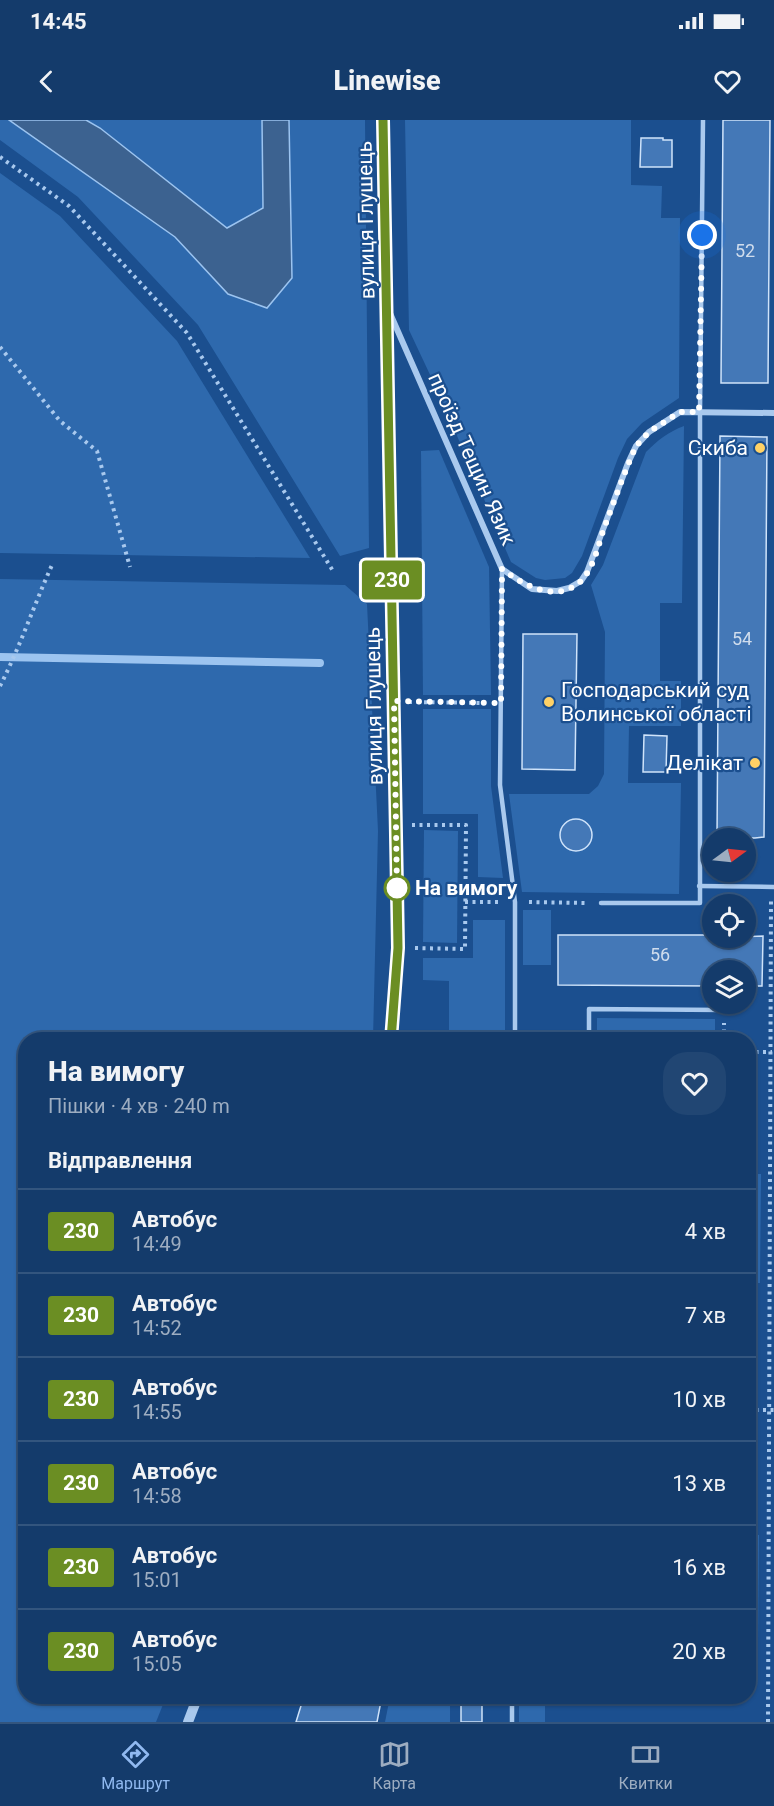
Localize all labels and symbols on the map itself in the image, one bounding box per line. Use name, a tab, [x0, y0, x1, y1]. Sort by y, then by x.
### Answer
street label: вулиця Глушець	[353, 141, 379, 299]
your location	[687, 220, 717, 250]
house number: 52	[735, 240, 755, 261]
street label: проїзд Тещин Язик	[423, 369, 521, 550]
place label: Скиба	[688, 436, 748, 460]
marker: Скиба	[753, 441, 767, 455]
line badge: 230	[358, 560, 426, 600]
street label: вулиця Глушець	[361, 627, 387, 785]
house number: 54	[732, 628, 752, 649]
place label: Господарський суд Волинської області	[561, 678, 752, 726]
marker: Господарський суд Волинської області	[542, 695, 556, 709]
place label: Делікат	[666, 751, 743, 775]
marker: Делікат	[748, 756, 762, 770]
north arrow	[702, 828, 756, 882]
marker: На вимогу	[384, 875, 410, 901]
place label: На вимогу	[415, 876, 518, 900]
house number: 56	[650, 944, 670, 965]

